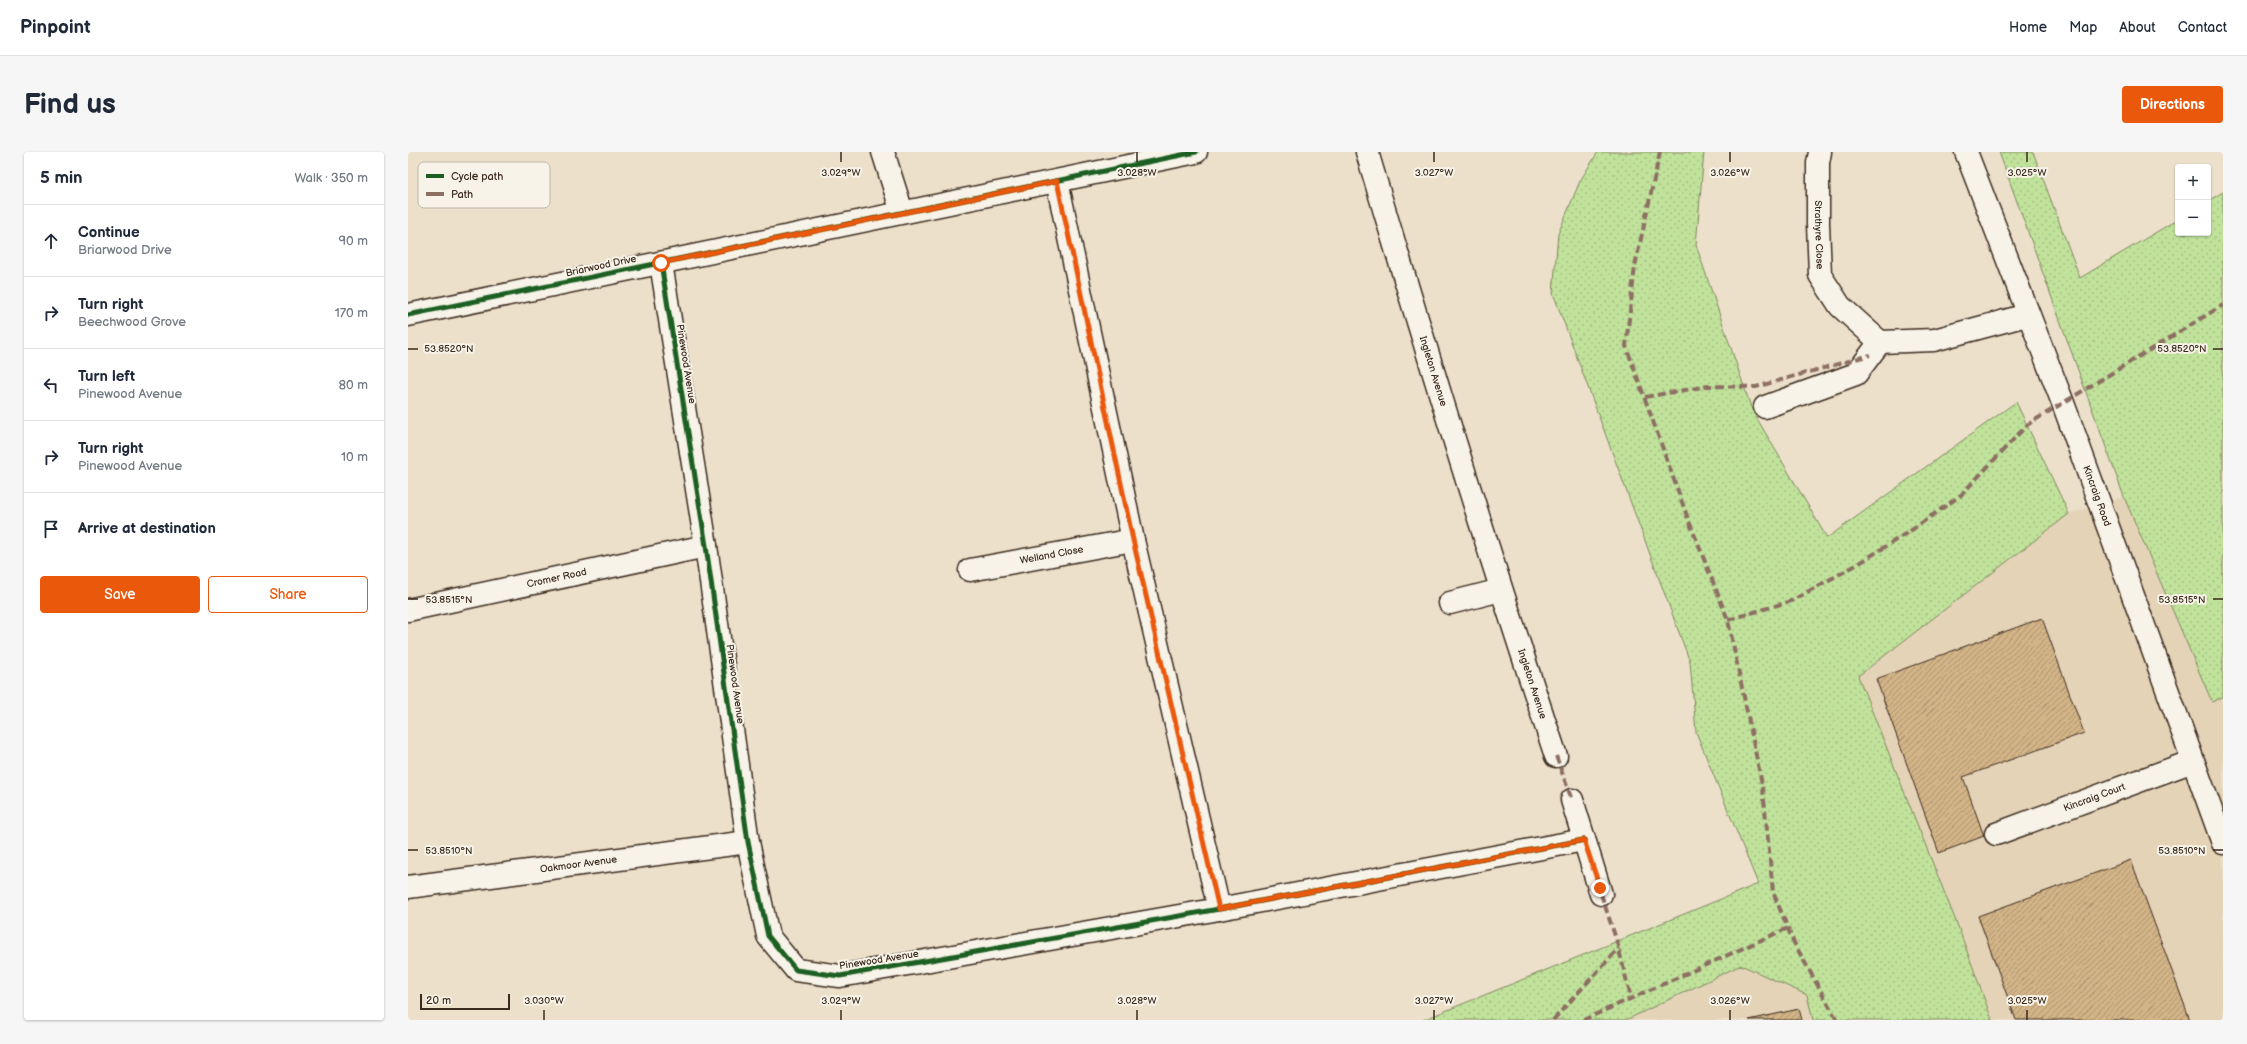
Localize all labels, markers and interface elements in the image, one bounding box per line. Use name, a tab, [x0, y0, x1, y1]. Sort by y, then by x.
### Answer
text: Pinpoint	[20, 16, 91, 39]
text: Home	[2009, 19, 2047, 36]
text: Map	[2069, 19, 2097, 36]
text: About	[2119, 19, 2156, 36]
text: Contact	[2178, 19, 2227, 36]
button: Directions	[2122, 86, 2223, 123]
text: Find us	[24, 88, 116, 121]
legend	[418, 162, 550, 208]
map controls	[2175, 164, 2211, 236]
button: +	[2175, 164, 2211, 200]
text: 3.029°W	[821, 167, 861, 179]
text: 3.028°W	[1117, 167, 1157, 179]
text: 3.027°W	[1415, 167, 1453, 179]
text: 3.026°W	[1710, 167, 1750, 179]
text: 3.025°W	[2007, 167, 2047, 179]
text: 5 min	[40, 168, 83, 188]
text: Walk · 350 m	[294, 170, 368, 186]
text: Cycle path	[451, 170, 503, 183]
text: Path	[451, 188, 473, 201]
street label: Strathyre Close	[1812, 200, 1826, 270]
button: −	[2175, 200, 2211, 236]
text: Continue	[78, 223, 140, 242]
icon: ahead	[40, 230, 62, 252]
text: 90 m	[339, 233, 368, 249]
text: Briarwood Drive	[78, 242, 172, 258]
street label: Briarwood Drive	[565, 253, 638, 279]
route start	[652, 254, 670, 272]
text: Turn right	[78, 295, 143, 314]
icon: right	[40, 302, 62, 324]
text: 170 m	[335, 305, 368, 321]
text: Beechwood Grove	[78, 314, 186, 330]
street label: Pinewood Avenue	[674, 323, 698, 405]
street label: Ingleton Avenue	[1417, 335, 1450, 408]
text: 53.8520°N	[424, 343, 474, 355]
text: 53.8520°N	[2157, 343, 2207, 355]
text: Turn left	[78, 367, 135, 386]
icon: left	[40, 374, 62, 396]
text: 80 m	[339, 377, 368, 393]
text: Pinewood Avenue	[78, 386, 182, 402]
text: Turn right	[78, 439, 143, 458]
icon: right	[40, 446, 62, 468]
text: 10 m	[341, 449, 368, 465]
text: Pinewood Avenue	[78, 458, 182, 474]
street label: Kincraig Road	[2080, 464, 2113, 528]
icon: arrive	[40, 518, 62, 540]
text: Arrive at destination	[78, 519, 216, 538]
street label: Welland Close	[1019, 543, 1085, 567]
street label: Cromer Road	[526, 566, 588, 590]
button: Save	[40, 576, 200, 613]
button: Share	[208, 576, 368, 613]
text: 53.8515°N	[426, 594, 473, 606]
text: 53.8515°N	[2159, 594, 2206, 606]
street label: Pinewood Avenue	[723, 643, 747, 725]
street label: Ingleton Avenue	[1515, 647, 1549, 721]
street label: Kincraig Court	[2062, 781, 2127, 814]
text: 53.8510°N	[425, 845, 473, 857]
text: 53.8510°N	[2158, 845, 2206, 857]
street label: Oakmoor Avenue	[539, 853, 618, 875]
route end	[1591, 879, 1609, 897]
street label: Pinewood Avenue	[838, 948, 920, 972]
scale bar	[420, 992, 510, 1011]
text: 20 m	[426, 994, 451, 1007]
text: 3.030°W	[524, 995, 564, 1007]
text: 3.029°W	[821, 995, 861, 1007]
text: 3.028°W	[1117, 995, 1157, 1007]
text: 3.027°W	[1415, 995, 1453, 1007]
text: 3.026°W	[1710, 995, 1750, 1007]
text: 3.025°W	[2007, 995, 2047, 1007]

